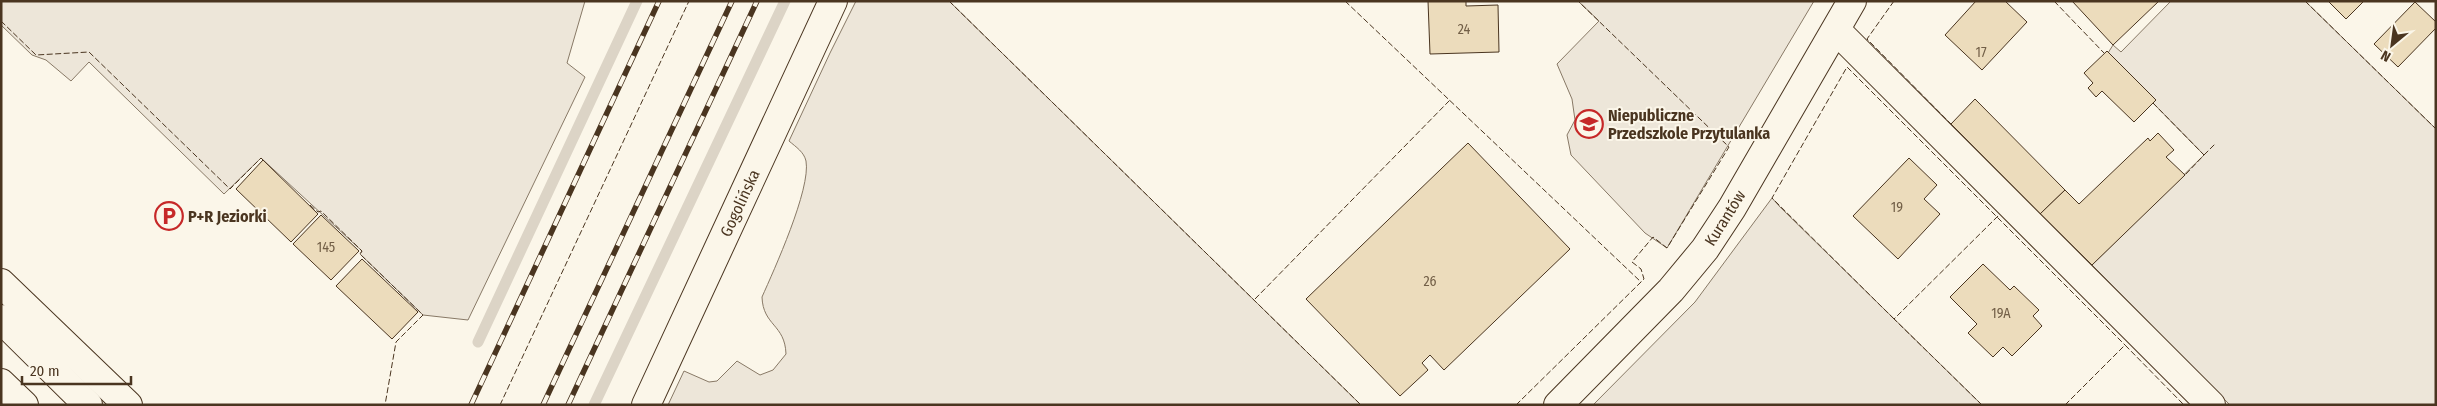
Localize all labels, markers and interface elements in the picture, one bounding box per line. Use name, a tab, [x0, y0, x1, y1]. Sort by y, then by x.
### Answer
north arrow	[2367, 20, 2417, 70]
house number: 24	[1458, 21, 1471, 38]
house number: 17	[1975, 44, 1987, 61]
text: N	[2378, 46, 2394, 65]
place label: Niepubliczne Przedszkole Przytulanka	[1608, 106, 1770, 143]
school or university icon: Niepubliczne Przedszkole Przytulanka	[1574, 109, 1604, 139]
street label: Gogolińska	[716, 166, 764, 240]
street label: Kurantów	[1701, 186, 1750, 249]
house number: 19	[1891, 199, 1903, 216]
parking icon: P+R Jeziorki	[154, 201, 184, 231]
place label: P+R Jeziorki	[188, 207, 267, 226]
house number: 145	[317, 239, 335, 256]
house number: 26	[1423, 273, 1437, 290]
house number: 19A	[1991, 305, 2011, 322]
scale bar	[22, 354, 131, 386]
text: 20 m	[30, 362, 60, 380]

